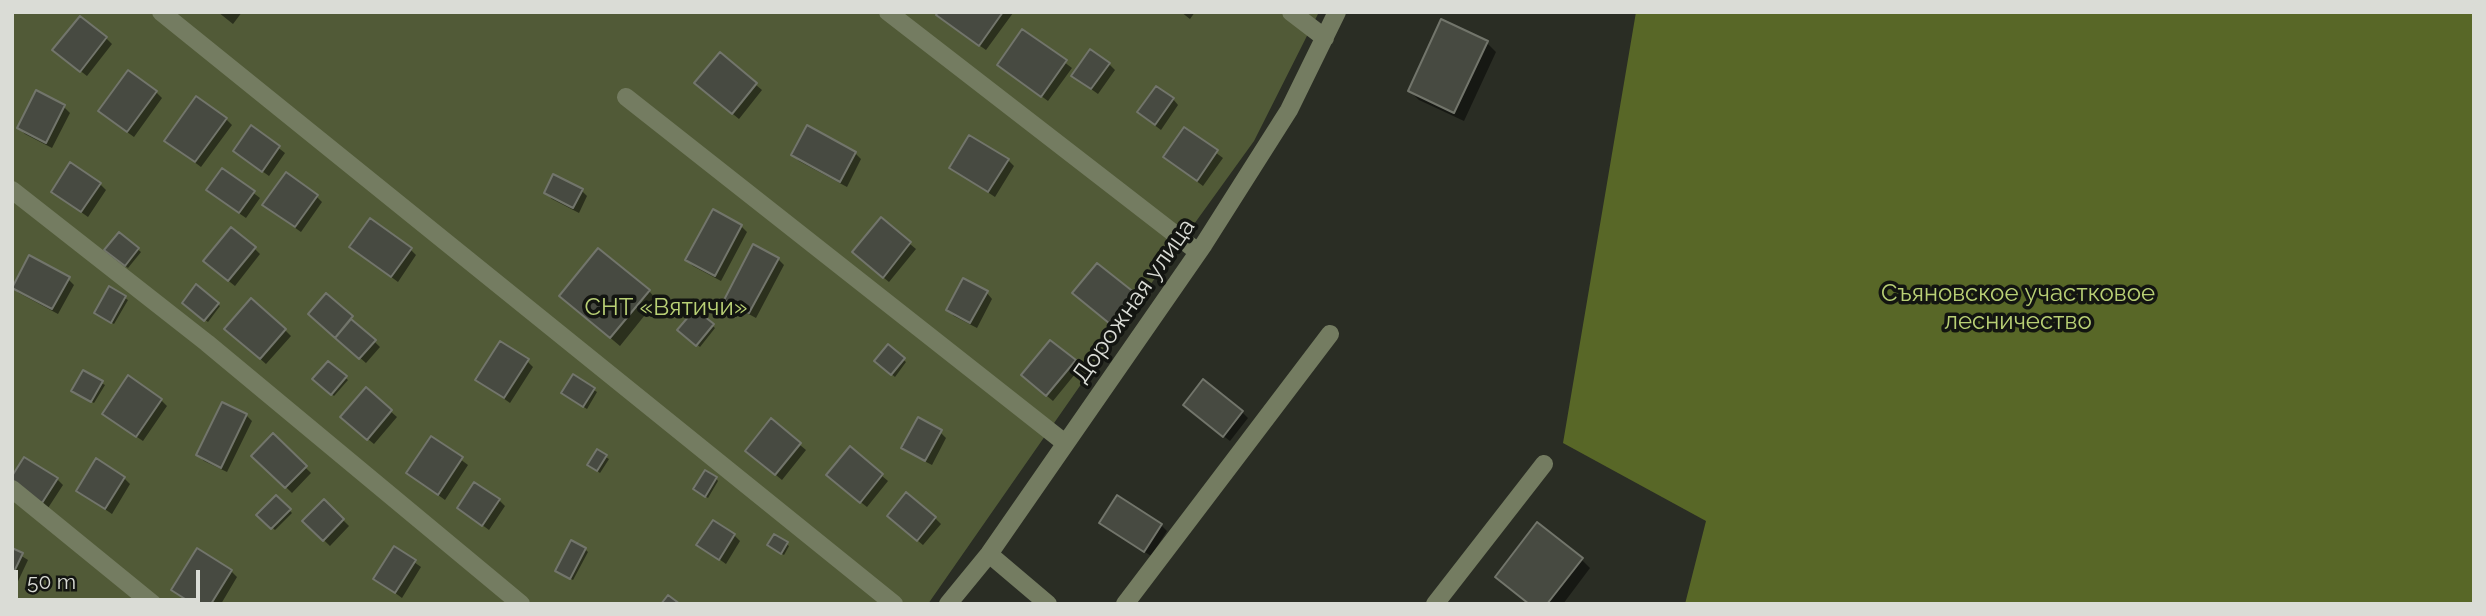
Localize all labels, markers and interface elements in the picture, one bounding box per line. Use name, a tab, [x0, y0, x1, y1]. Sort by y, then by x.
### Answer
street label: Дорожная улица	[1067, 213, 1201, 389]
park label: Съяновское участковое лесничество	[1881, 280, 2155, 336]
park label: СНТ «Вятичи»	[585, 294, 747, 322]
scale bar	[18, 556, 203, 600]
text: 50 m	[27, 569, 76, 594]

